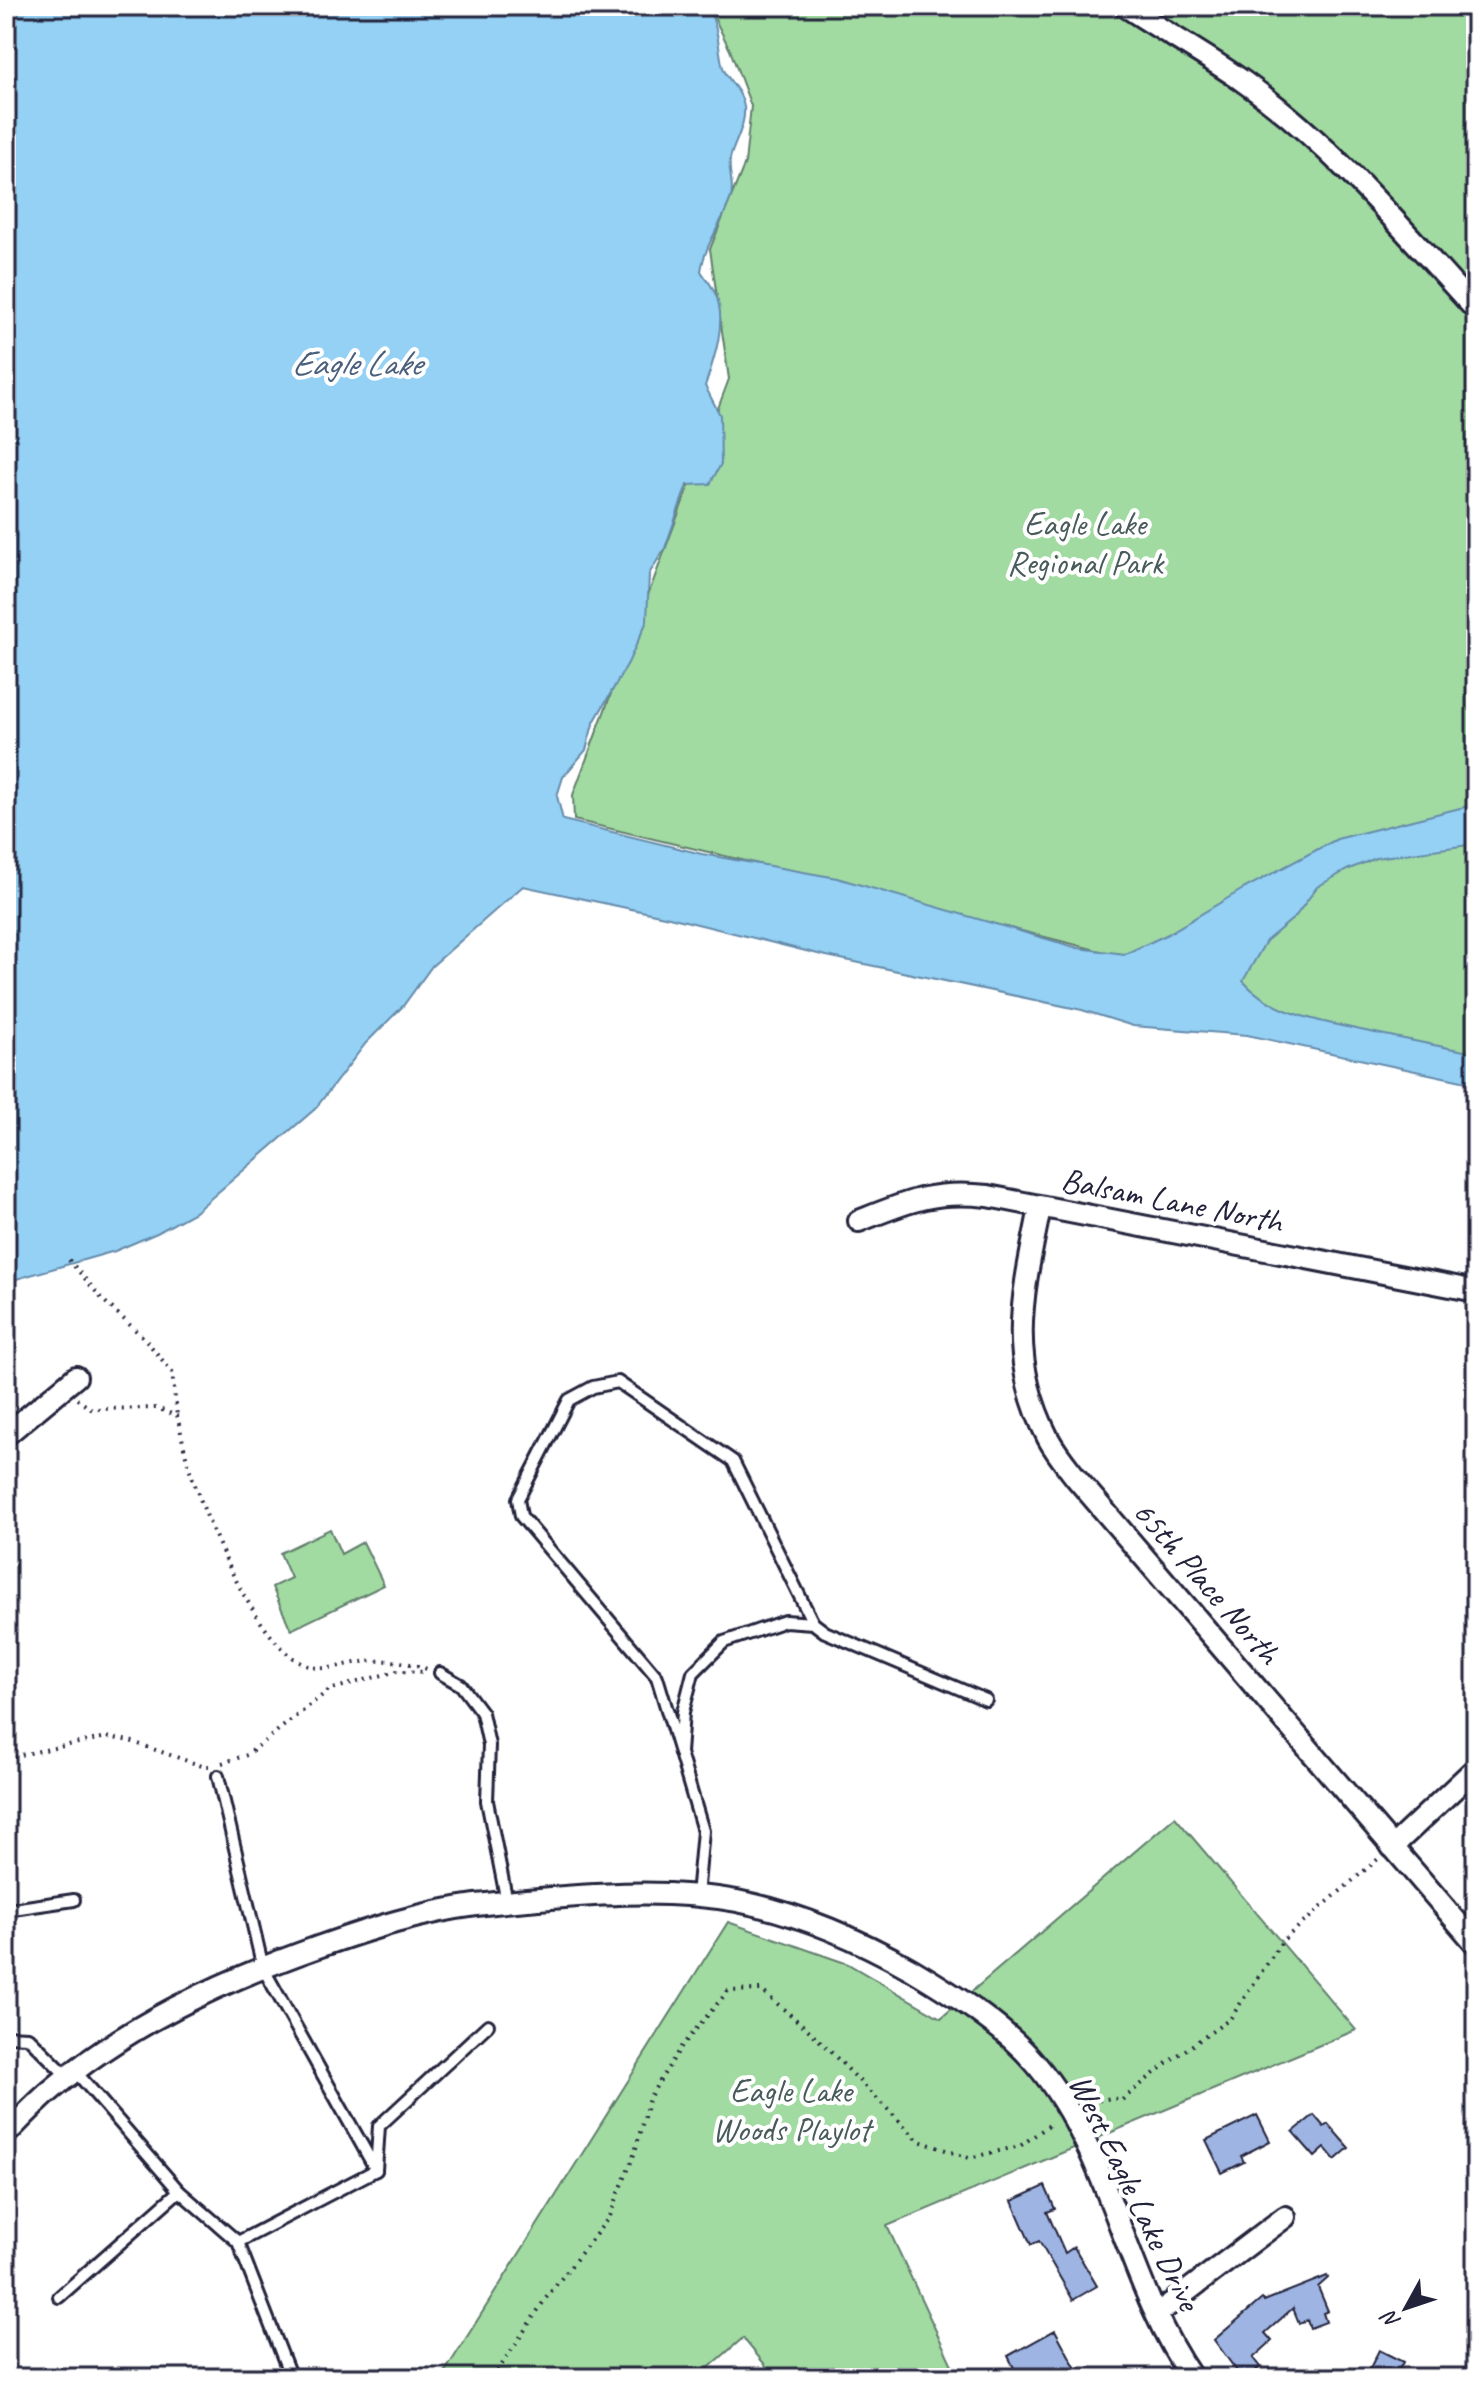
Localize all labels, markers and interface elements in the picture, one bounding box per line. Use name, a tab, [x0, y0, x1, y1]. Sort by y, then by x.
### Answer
water label: Eagle Lake	[292, 340, 426, 386]
park label: Eagle Lake Regional Park	[1007, 502, 1166, 584]
street label: Balsam Lane North	[1058, 1157, 1288, 1243]
street label: 65th Place North	[1124, 1491, 1292, 1675]
street label: West Eagle Lake Drive	[1059, 2067, 1212, 2320]
park label: Eagle Lake Woods Playlot	[712, 2069, 875, 2151]
north arrow	[1366, 2268, 1446, 2348]
text: N	[1374, 2303, 1407, 2334]

